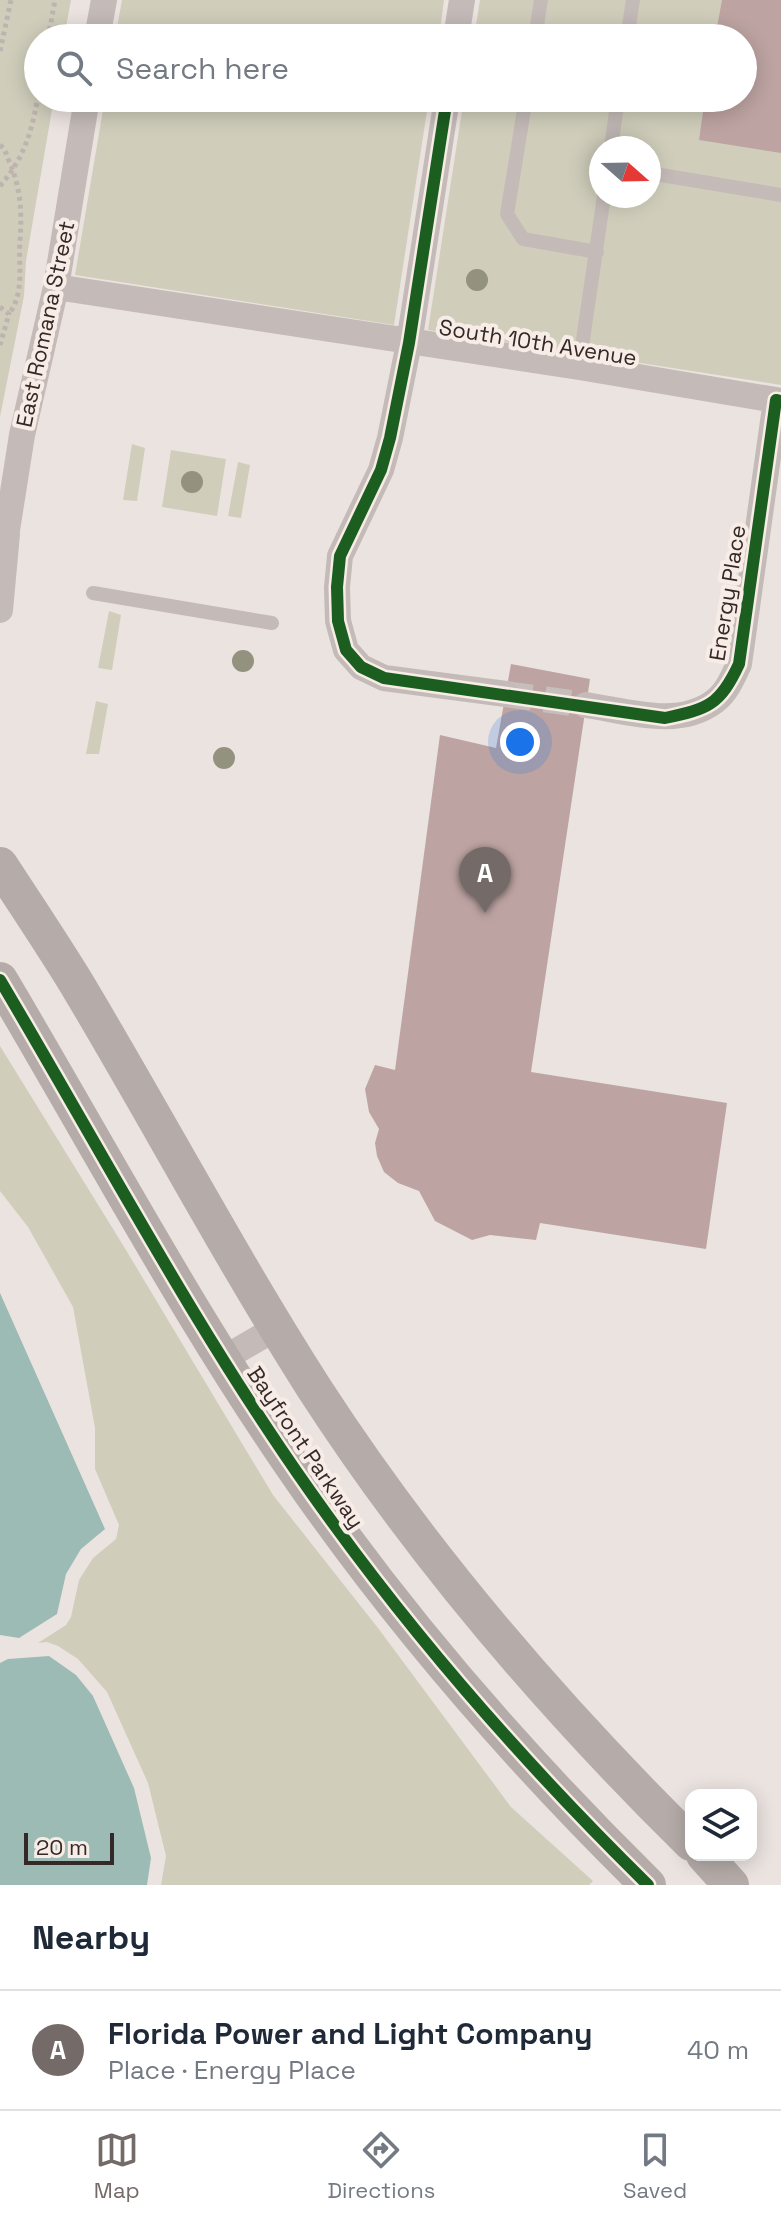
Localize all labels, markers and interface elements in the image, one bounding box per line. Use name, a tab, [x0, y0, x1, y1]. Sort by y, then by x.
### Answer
search box	[24, 24, 757, 112]
icon: search	[52, 46, 96, 90]
text: Search here	[116, 49, 289, 88]
north arrow	[589, 136, 661, 208]
street label: East Romana Street	[9, 218, 81, 430]
street label: South 10th Avenue	[437, 313, 639, 371]
street label: Energy Place	[702, 523, 752, 663]
your location	[500, 722, 540, 762]
pin: A	[459, 847, 511, 913]
street label: Bayfront Parkway	[241, 1361, 371, 1533]
map controls	[685, 1789, 757, 1861]
button: layers	[685, 1789, 757, 1861]
scale bar	[24, 1829, 114, 1865]
text: 20 m	[36, 1833, 88, 1861]
text: Nearby	[32, 1916, 150, 1959]
text: Florida Power and Light Company	[108, 2014, 592, 2053]
text: A	[50, 2033, 66, 2067]
text: 40 m	[687, 2033, 749, 2067]
text: Place · Energy Place	[108, 2053, 356, 2087]
tab: Map	[94, 2128, 140, 2204]
tab: Directions	[327, 2128, 435, 2204]
tab: Saved	[623, 2128, 687, 2204]

